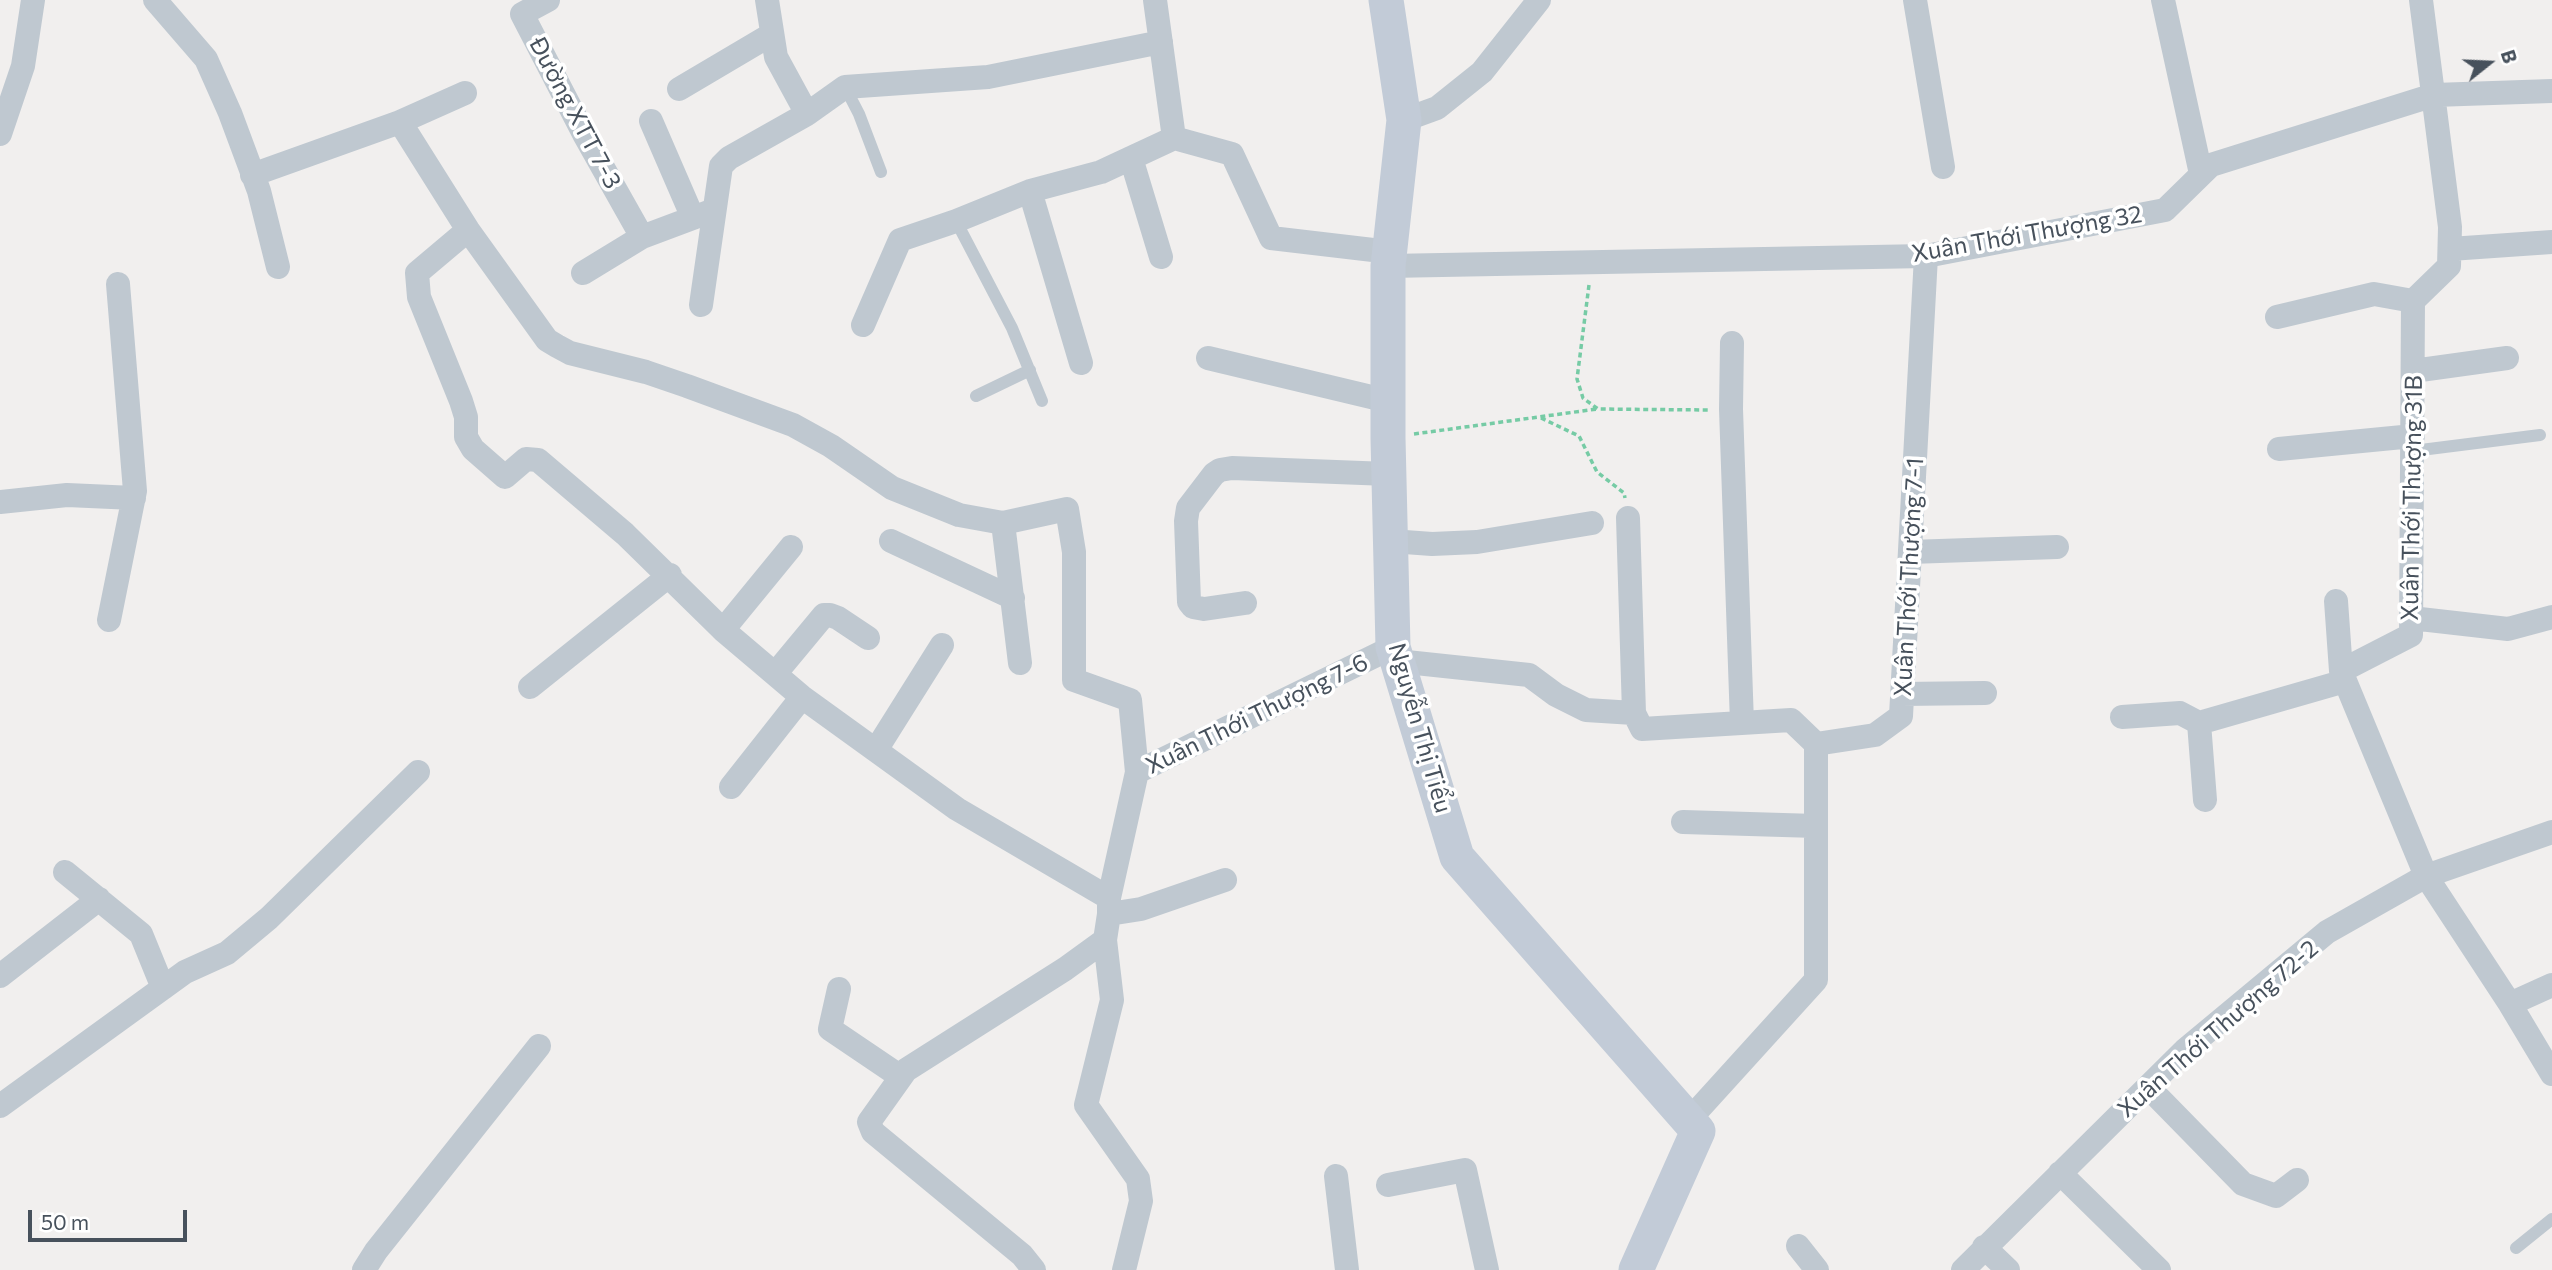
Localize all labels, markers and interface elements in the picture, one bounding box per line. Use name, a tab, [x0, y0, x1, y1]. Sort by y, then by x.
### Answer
north arrow	[2454, 28, 2524, 98]
street label: Đường XTT 7-3	[523, 32, 627, 194]
text: B	[2497, 47, 2522, 66]
street label: Xuân Thới Thượng 32	[1910, 200, 2144, 268]
street label: Xuân Thới Thượng 31B	[2395, 375, 2429, 621]
street label: Xuân Thới Thượng 7-1	[1888, 457, 1930, 697]
street label: Nguyễn Thị Tiểu	[1382, 640, 1458, 816]
street label: Xuân Thới Thượng 7-6	[1141, 648, 1373, 780]
street label: Xuân Thới Thượng 72-2	[2112, 934, 2324, 1124]
scale bar	[32, 1196, 191, 1240]
text: 50 m	[41, 1209, 89, 1234]

